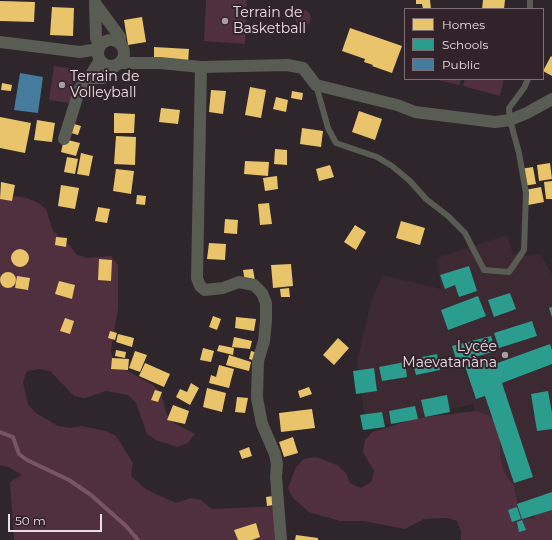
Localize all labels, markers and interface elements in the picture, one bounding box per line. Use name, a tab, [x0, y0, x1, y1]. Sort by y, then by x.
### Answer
place label: Terrain de Basketball	[233, 5, 306, 38]
legend	[404, 8, 544, 80]
marker: Terrain de Basketball	[220, 16, 230, 26]
text: Homes	[442, 17, 485, 32]
text: Schools	[442, 37, 488, 52]
text: Public	[442, 57, 480, 72]
place label: Terrain de Volleyball	[70, 69, 139, 102]
marker: Terrain de Volleyball	[57, 80, 67, 90]
place label: Lycée Maevatanàna	[402, 339, 497, 372]
marker: Lycée Maevatanàna	[500, 350, 510, 360]
scale bar	[10, 506, 104, 532]
text: 50 m	[15, 513, 46, 528]

